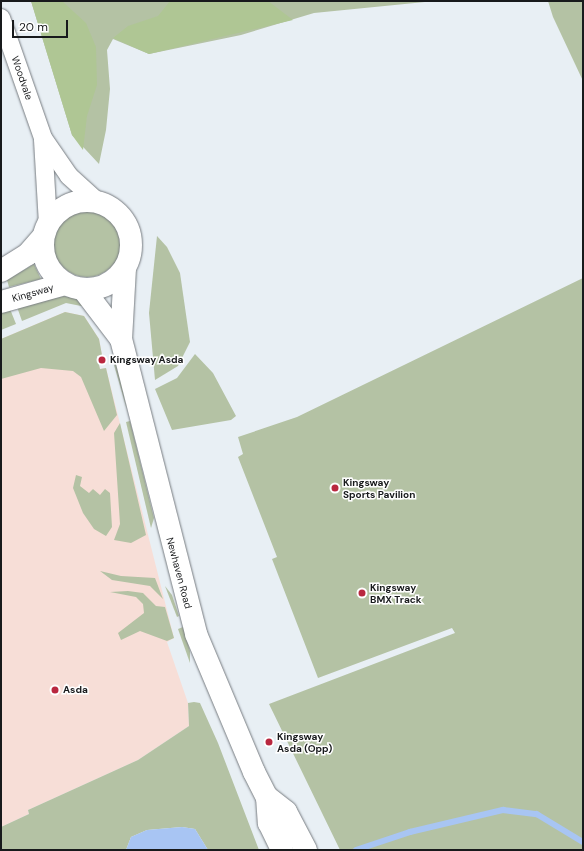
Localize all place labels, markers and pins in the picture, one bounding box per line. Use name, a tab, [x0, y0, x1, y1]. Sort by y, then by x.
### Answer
place label: Kingsway Asda	[110, 354, 183, 366]
marker: Kingsway Asda	[97, 355, 107, 365]
place label: Kingsway Sports Pavilion	[343, 476, 415, 500]
marker: Kingsway Sports Pavilion	[330, 483, 340, 493]
place label: Kingsway BMX Track	[370, 581, 422, 604]
marker: Kingsway BMX Track	[357, 588, 367, 598]
place label: Asda	[63, 684, 88, 696]
marker: Asda	[50, 685, 60, 695]
place label: Kingsway Asda (Opp)	[277, 730, 332, 754]
marker: Kingsway Asda (Opp)	[264, 737, 274, 747]

